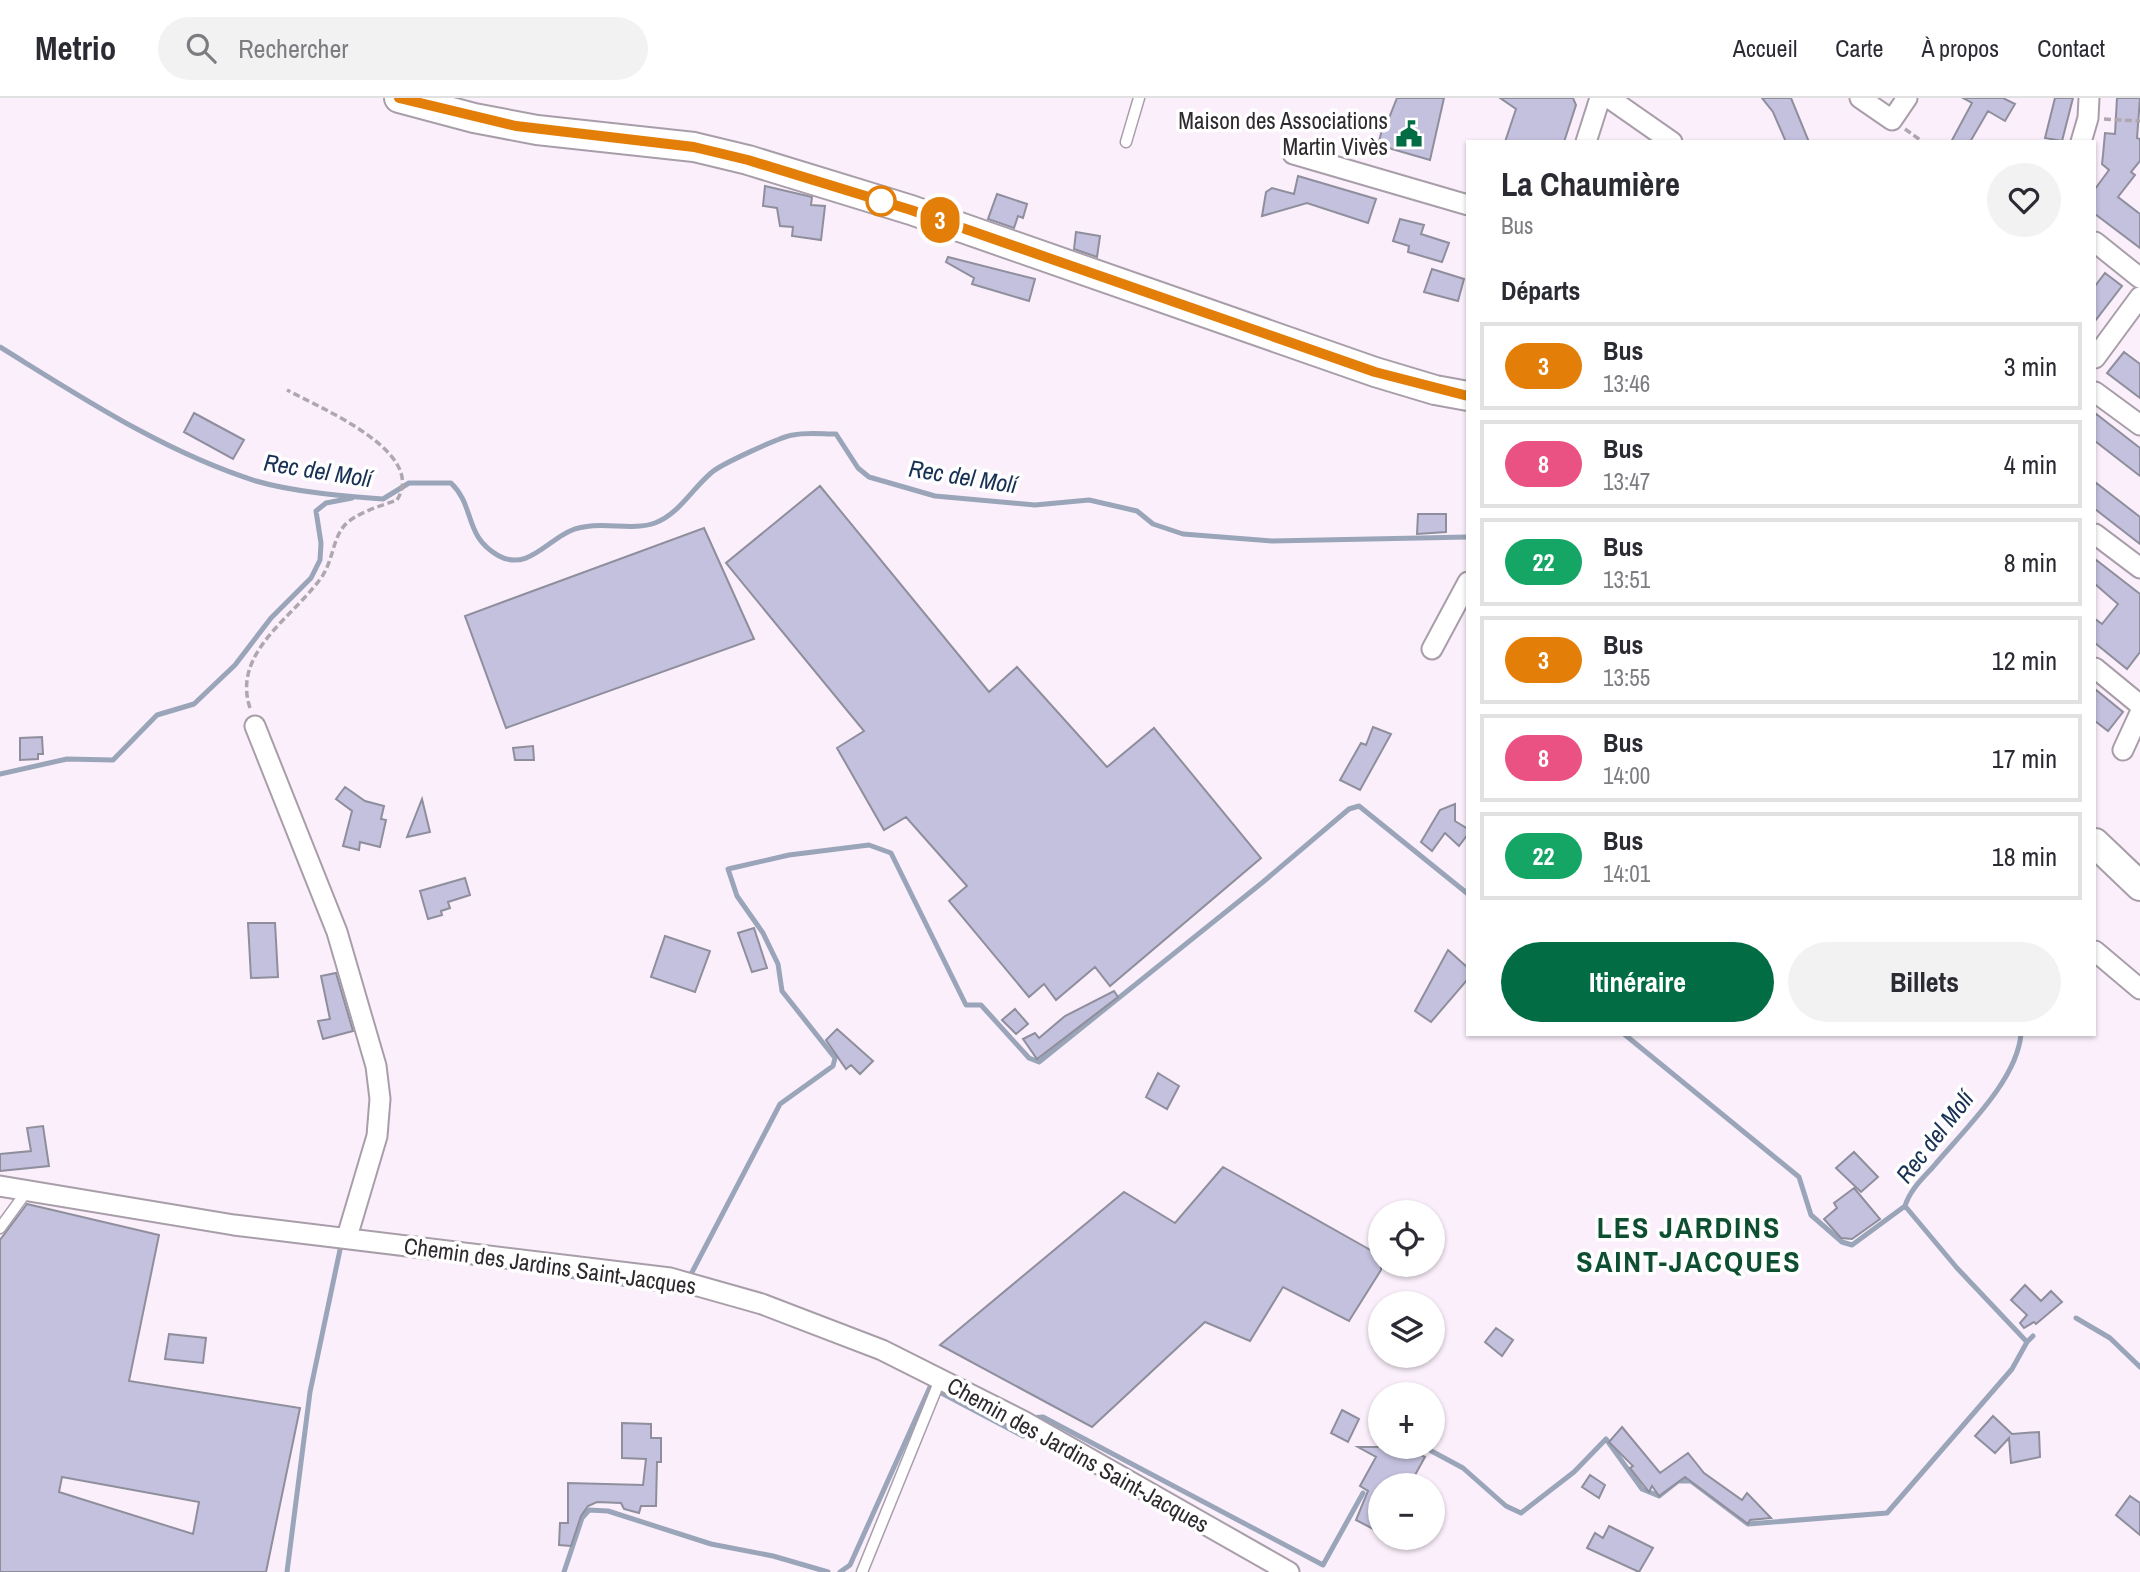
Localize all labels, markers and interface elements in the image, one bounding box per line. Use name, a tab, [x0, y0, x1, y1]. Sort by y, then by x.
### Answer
search box	[158, 17, 648, 80]
text: Metrio	[35, 26, 116, 70]
icon: search	[182, 29, 220, 67]
text: Rechercher	[238, 31, 348, 66]
text: Accueil	[1733, 32, 1797, 64]
text: Carte	[1835, 32, 1883, 64]
text: À propos	[1921, 32, 1999, 64]
text: Contact	[2037, 32, 2105, 64]
place label: Maison des Associations Martin Vivès	[1178, 105, 1388, 162]
public building icon: Maison des Associations Martin Vivès	[1394, 119, 1424, 149]
text: La Chaumière	[1501, 162, 1680, 206]
button: heart	[1987, 163, 2061, 237]
unlabelled marker	[866, 186, 896, 216]
line badge: 3	[917, 197, 963, 243]
text: 3	[935, 204, 945, 236]
text: Bus	[1501, 210, 1534, 241]
text: Départs	[1501, 273, 1580, 308]
text: Bus	[1603, 333, 1643, 368]
text: 3 min	[2004, 349, 2057, 384]
text: 3	[1538, 350, 1549, 382]
text: 13:46	[1603, 368, 1650, 399]
text: Bus	[1603, 431, 1643, 466]
water label: Rec del Molí	[262, 446, 377, 495]
text: 4 min	[2004, 447, 2057, 482]
text: 8	[1538, 448, 1549, 480]
water label: Rec del Molí	[907, 452, 1022, 501]
text: 13:47	[1603, 466, 1650, 497]
text: Bus	[1603, 529, 1643, 564]
text: 8 min	[2004, 545, 2057, 580]
text: 22	[1533, 546, 1554, 578]
text: 13:51	[1603, 564, 1650, 595]
text: Bus	[1603, 627, 1643, 662]
text: 12 min	[1992, 643, 2057, 678]
text: 3	[1538, 644, 1549, 676]
text: 13:55	[1603, 662, 1650, 693]
text: Bus	[1603, 725, 1643, 760]
text: 17 min	[1992, 741, 2057, 776]
text: 8	[1538, 742, 1549, 774]
text: 14:00	[1603, 760, 1650, 791]
text: Bus	[1603, 823, 1643, 858]
text: 18 min	[1992, 839, 2057, 874]
text: 22	[1533, 840, 1554, 872]
text: 14:01	[1603, 858, 1650, 889]
button: Itinéraire	[1501, 942, 1774, 1022]
button: Billets	[1788, 942, 2061, 1022]
water label: Rec del Molí	[1888, 1081, 1982, 1189]
map controls	[1368, 1200, 1445, 1550]
button: locate	[1368, 1200, 1445, 1277]
district label: LES JARDINS SAINT-JACQUES	[1576, 1207, 1802, 1281]
street label: Chemin des Jardins Saint-Jacques	[402, 1230, 698, 1301]
button: layers	[1368, 1291, 1445, 1368]
street label: Chemin des Jardins Saint-Jacques	[942, 1370, 1215, 1540]
button: +	[1368, 1382, 1445, 1459]
button: −	[1368, 1473, 1445, 1550]

